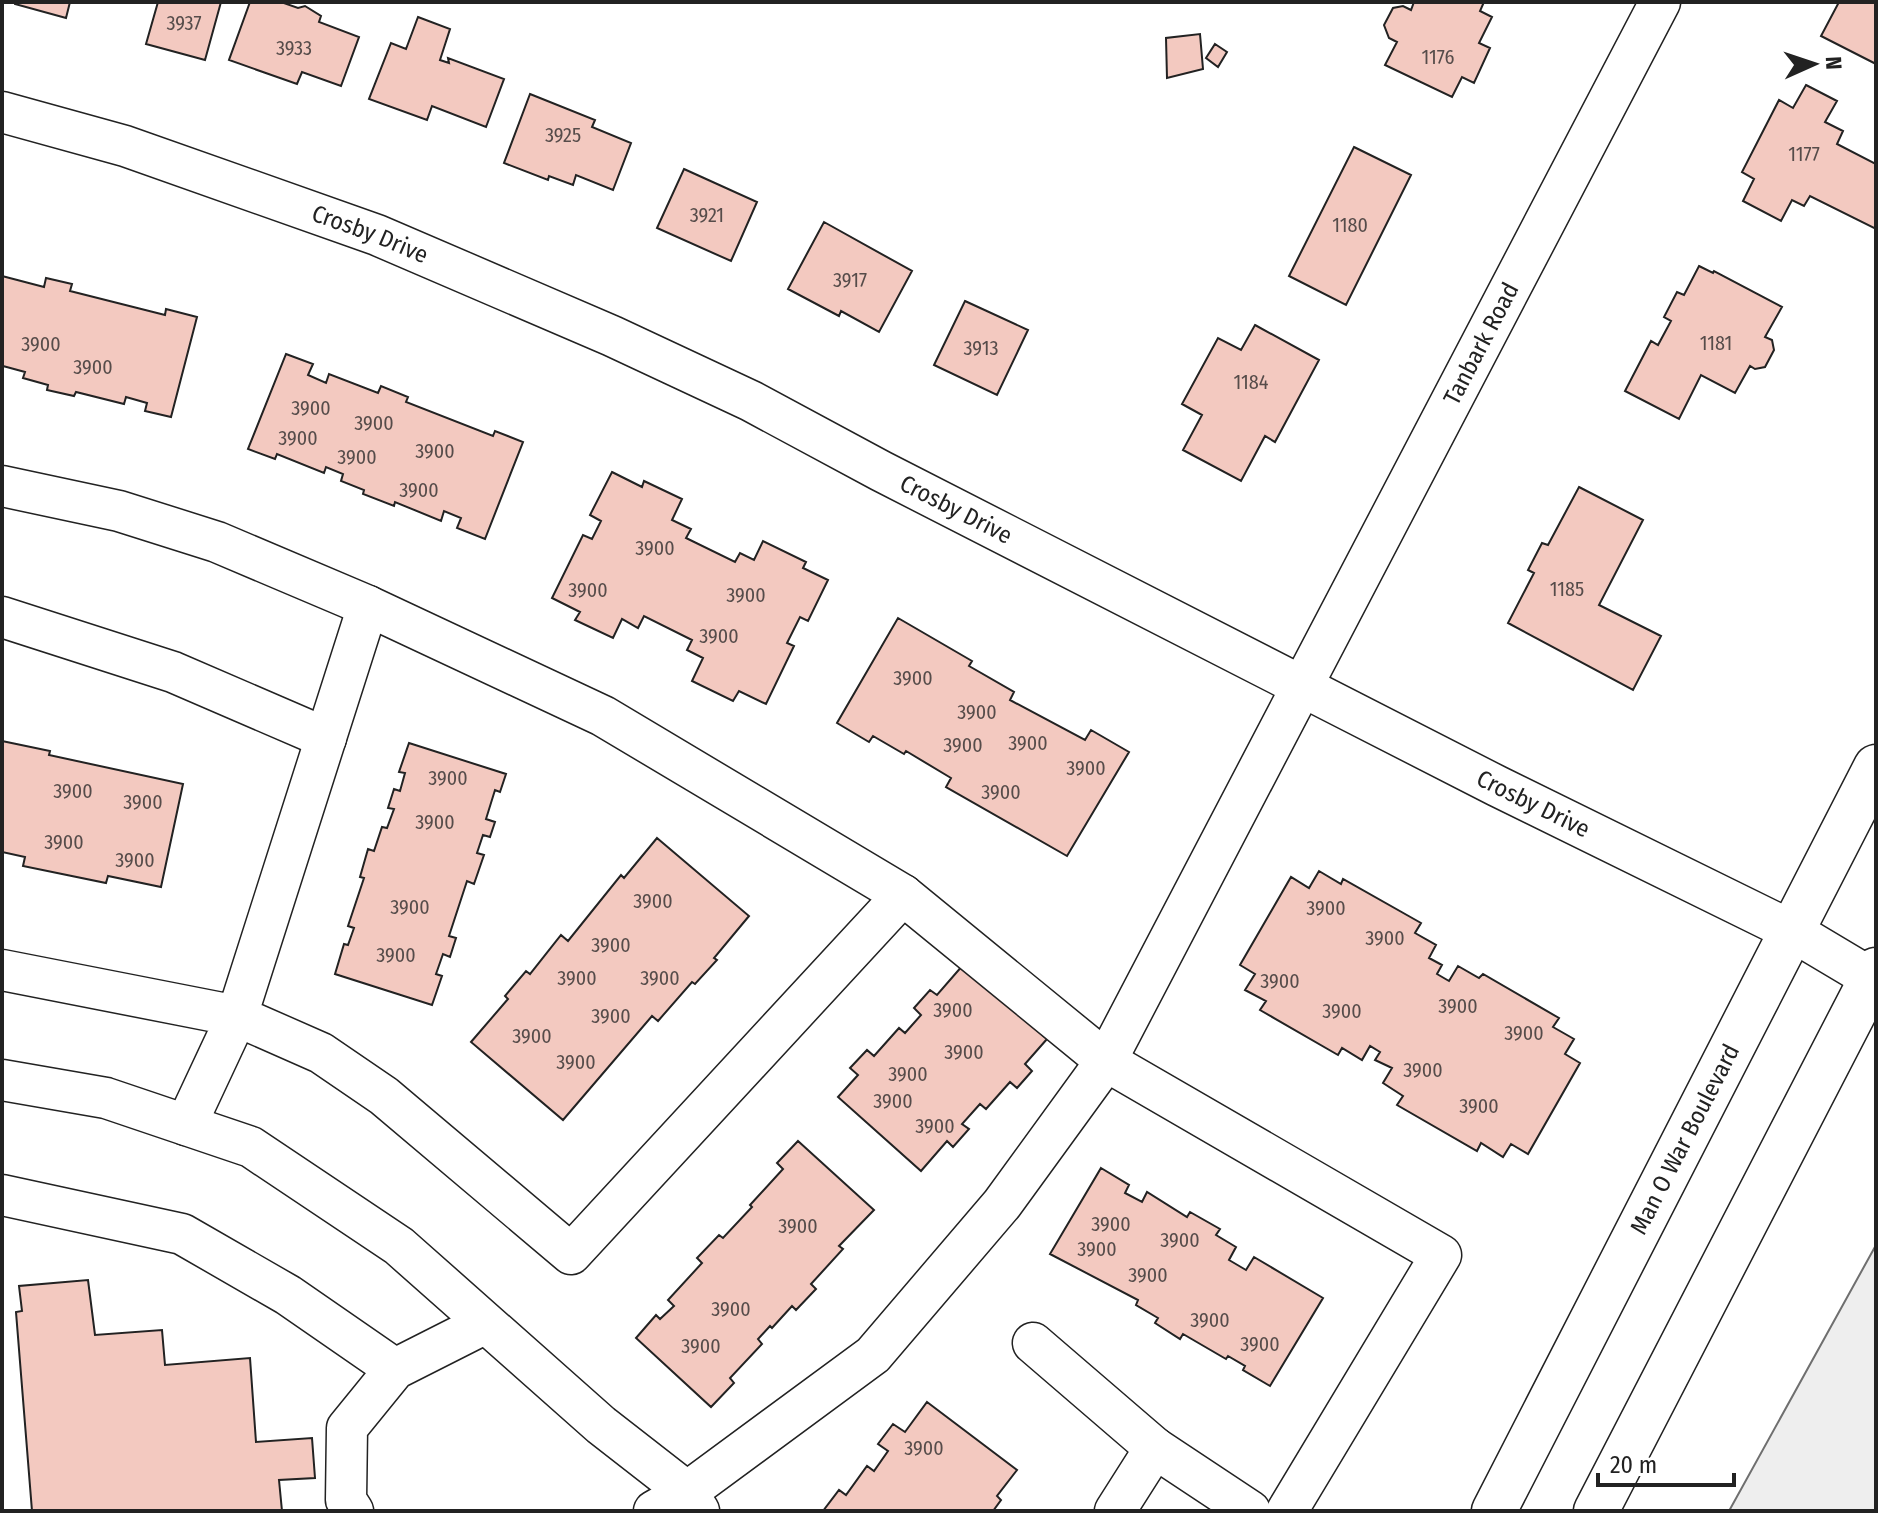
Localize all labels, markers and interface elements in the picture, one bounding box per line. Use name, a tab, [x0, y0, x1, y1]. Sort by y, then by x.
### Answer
house number: 3937	[166, 11, 202, 35]
north arrow	[1774, 24, 1854, 104]
house number: 3933	[276, 36, 312, 60]
house number: 1176	[1422, 45, 1455, 69]
text: N	[1820, 56, 1847, 70]
house number: 3925	[545, 123, 581, 147]
house number: 1177	[1788, 142, 1820, 166]
street label: Crosby Drive	[308, 199, 432, 269]
house number: 3921	[690, 203, 724, 227]
house number: 1180	[1332, 213, 1368, 237]
house number: 3917	[833, 268, 867, 292]
street label: Tanbark Road	[1438, 278, 1525, 409]
house number: 1181	[1700, 331, 1732, 355]
house number: 3900	[21, 332, 61, 356]
house number: 3913	[964, 336, 999, 360]
house number: 3900	[73, 355, 113, 379]
house number: 1184	[1234, 370, 1269, 394]
house number: 3900	[291, 396, 331, 420]
house number: 3900	[354, 411, 394, 435]
house number: 3900	[278, 426, 318, 450]
house number: 3900	[415, 439, 455, 463]
house number: 3900	[337, 445, 377, 469]
street label: Crosby Drive	[895, 469, 1017, 550]
house number: 3900	[399, 478, 439, 502]
house number: 3900	[635, 536, 675, 560]
house number: 1185	[1550, 577, 1584, 601]
house number: 3900	[568, 578, 608, 602]
house number: 3900	[726, 583, 766, 607]
house number: 3900	[699, 624, 739, 648]
house number: 3900	[893, 666, 933, 690]
house number: 3900	[957, 700, 997, 724]
house number: 3900	[1008, 731, 1048, 755]
house number: 3900	[943, 733, 983, 757]
house number: 3900	[1066, 756, 1106, 780]
street label: Crosby Drive	[1472, 764, 1594, 843]
house number: 3900	[428, 766, 468, 790]
house number: 3900	[53, 779, 93, 803]
house number: 3900	[981, 780, 1021, 804]
house number: 3900	[123, 790, 163, 814]
house number: 3900	[415, 810, 455, 834]
house number: 3900	[44, 830, 84, 854]
house number: 3900	[115, 848, 155, 872]
house number: 3900	[633, 889, 673, 913]
house number: 3900	[390, 895, 430, 919]
house number: 3900	[1306, 896, 1346, 920]
house number: 3900	[1365, 926, 1405, 950]
house number: 3900	[591, 933, 631, 957]
house number: 3900	[376, 943, 416, 967]
house number: 3900	[557, 966, 597, 990]
house number: 3900	[640, 966, 680, 990]
house number: 3900	[1260, 969, 1300, 993]
house number: 3900	[1438, 994, 1478, 1018]
house number: 3900	[933, 998, 973, 1022]
house number: 3900	[1322, 999, 1362, 1023]
house number: 3900	[591, 1004, 631, 1028]
house number: 3900	[1504, 1021, 1544, 1045]
house number: 3900	[512, 1024, 552, 1048]
street label: Man O War Boulevard	[1625, 1039, 1745, 1239]
house number: 3900	[944, 1040, 984, 1064]
house number: 3900	[556, 1050, 596, 1074]
house number: 3900	[1403, 1058, 1443, 1082]
house number: 3900	[888, 1062, 928, 1086]
house number: 3900	[873, 1089, 913, 1113]
house number: 3900	[1459, 1094, 1499, 1118]
house number: 3900	[915, 1114, 955, 1138]
house number: 3900	[1091, 1212, 1131, 1236]
house number: 3900	[778, 1214, 818, 1238]
house number: 3900	[1160, 1228, 1200, 1252]
house number: 3900	[1077, 1237, 1117, 1261]
house number: 3900	[1128, 1263, 1168, 1287]
house number: 3900	[711, 1297, 751, 1321]
house number: 3900	[1190, 1308, 1230, 1332]
house number: 3900	[1240, 1332, 1280, 1356]
house number: 3900	[681, 1334, 721, 1358]
house number: 3900	[904, 1436, 944, 1460]
scale bar	[1598, 1437, 1734, 1487]
text: 20 m	[1610, 1451, 1657, 1479]

